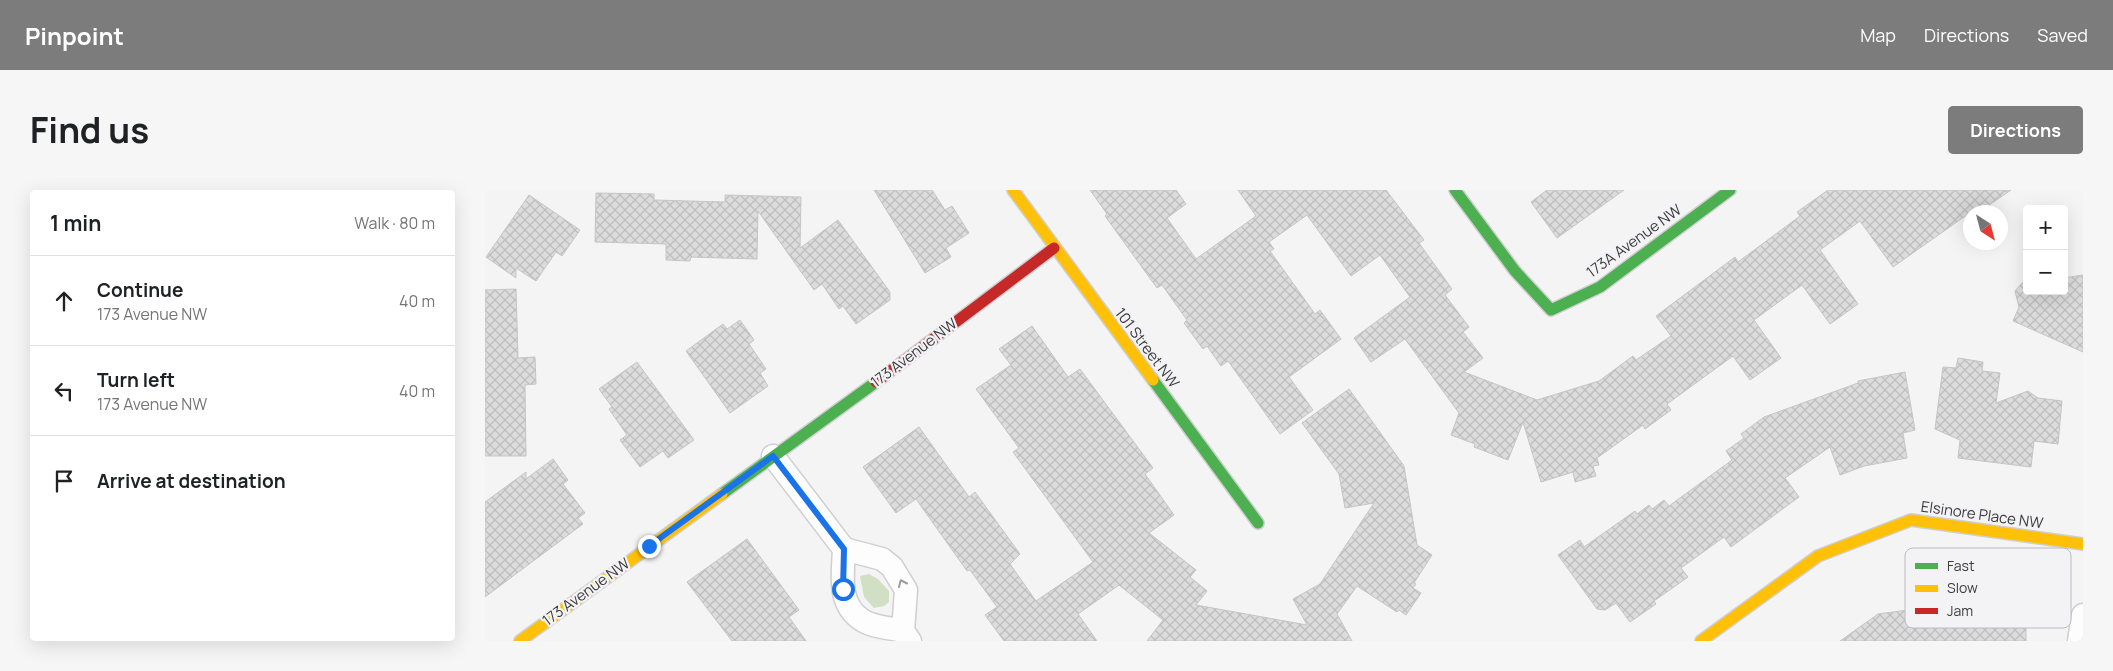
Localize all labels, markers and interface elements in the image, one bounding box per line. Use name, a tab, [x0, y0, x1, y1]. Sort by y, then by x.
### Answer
text: Pinpoint	[25, 19, 124, 52]
text: Map	[1860, 23, 1896, 47]
text: Directions	[1924, 23, 2009, 47]
text: Saved	[2037, 23, 2088, 47]
text: Find us	[30, 106, 149, 154]
button: Directions	[1948, 106, 2083, 154]
street label: 173A Avenue NW	[1582, 199, 1686, 282]
north arrow	[1963, 205, 2008, 250]
map controls	[2023, 205, 2068, 295]
button: +	[2023, 205, 2068, 250]
text: 1 min	[50, 209, 101, 237]
text: Walk · 80 m	[354, 212, 435, 234]
button: −	[2023, 250, 2068, 295]
text: Continue	[97, 277, 183, 303]
icon: ahead	[50, 287, 78, 315]
text: 40 m	[399, 290, 435, 312]
text: 173 Avenue NW	[97, 303, 207, 325]
street label: 101 Street NW	[1110, 303, 1184, 392]
street label: 173 Avenue NW	[866, 313, 961, 392]
text: Turn left	[97, 367, 175, 393]
icon: left	[50, 377, 78, 405]
text: 40 m	[399, 380, 435, 402]
text: 173 Avenue NW	[97, 393, 207, 415]
icon: arrive	[50, 467, 78, 495]
text: Arrive at destination	[97, 468, 286, 494]
street label: Elsinore Place NW	[1920, 496, 2045, 533]
route end	[638, 535, 661, 558]
legend	[1905, 548, 2071, 628]
street label: 173 Avenue NW	[538, 553, 634, 630]
text: Fast	[1947, 556, 1975, 575]
route start	[832, 578, 855, 601]
text: Slow	[1947, 578, 1978, 597]
one-way arrow	[898, 579, 909, 588]
text: Jam	[1947, 601, 1973, 620]

